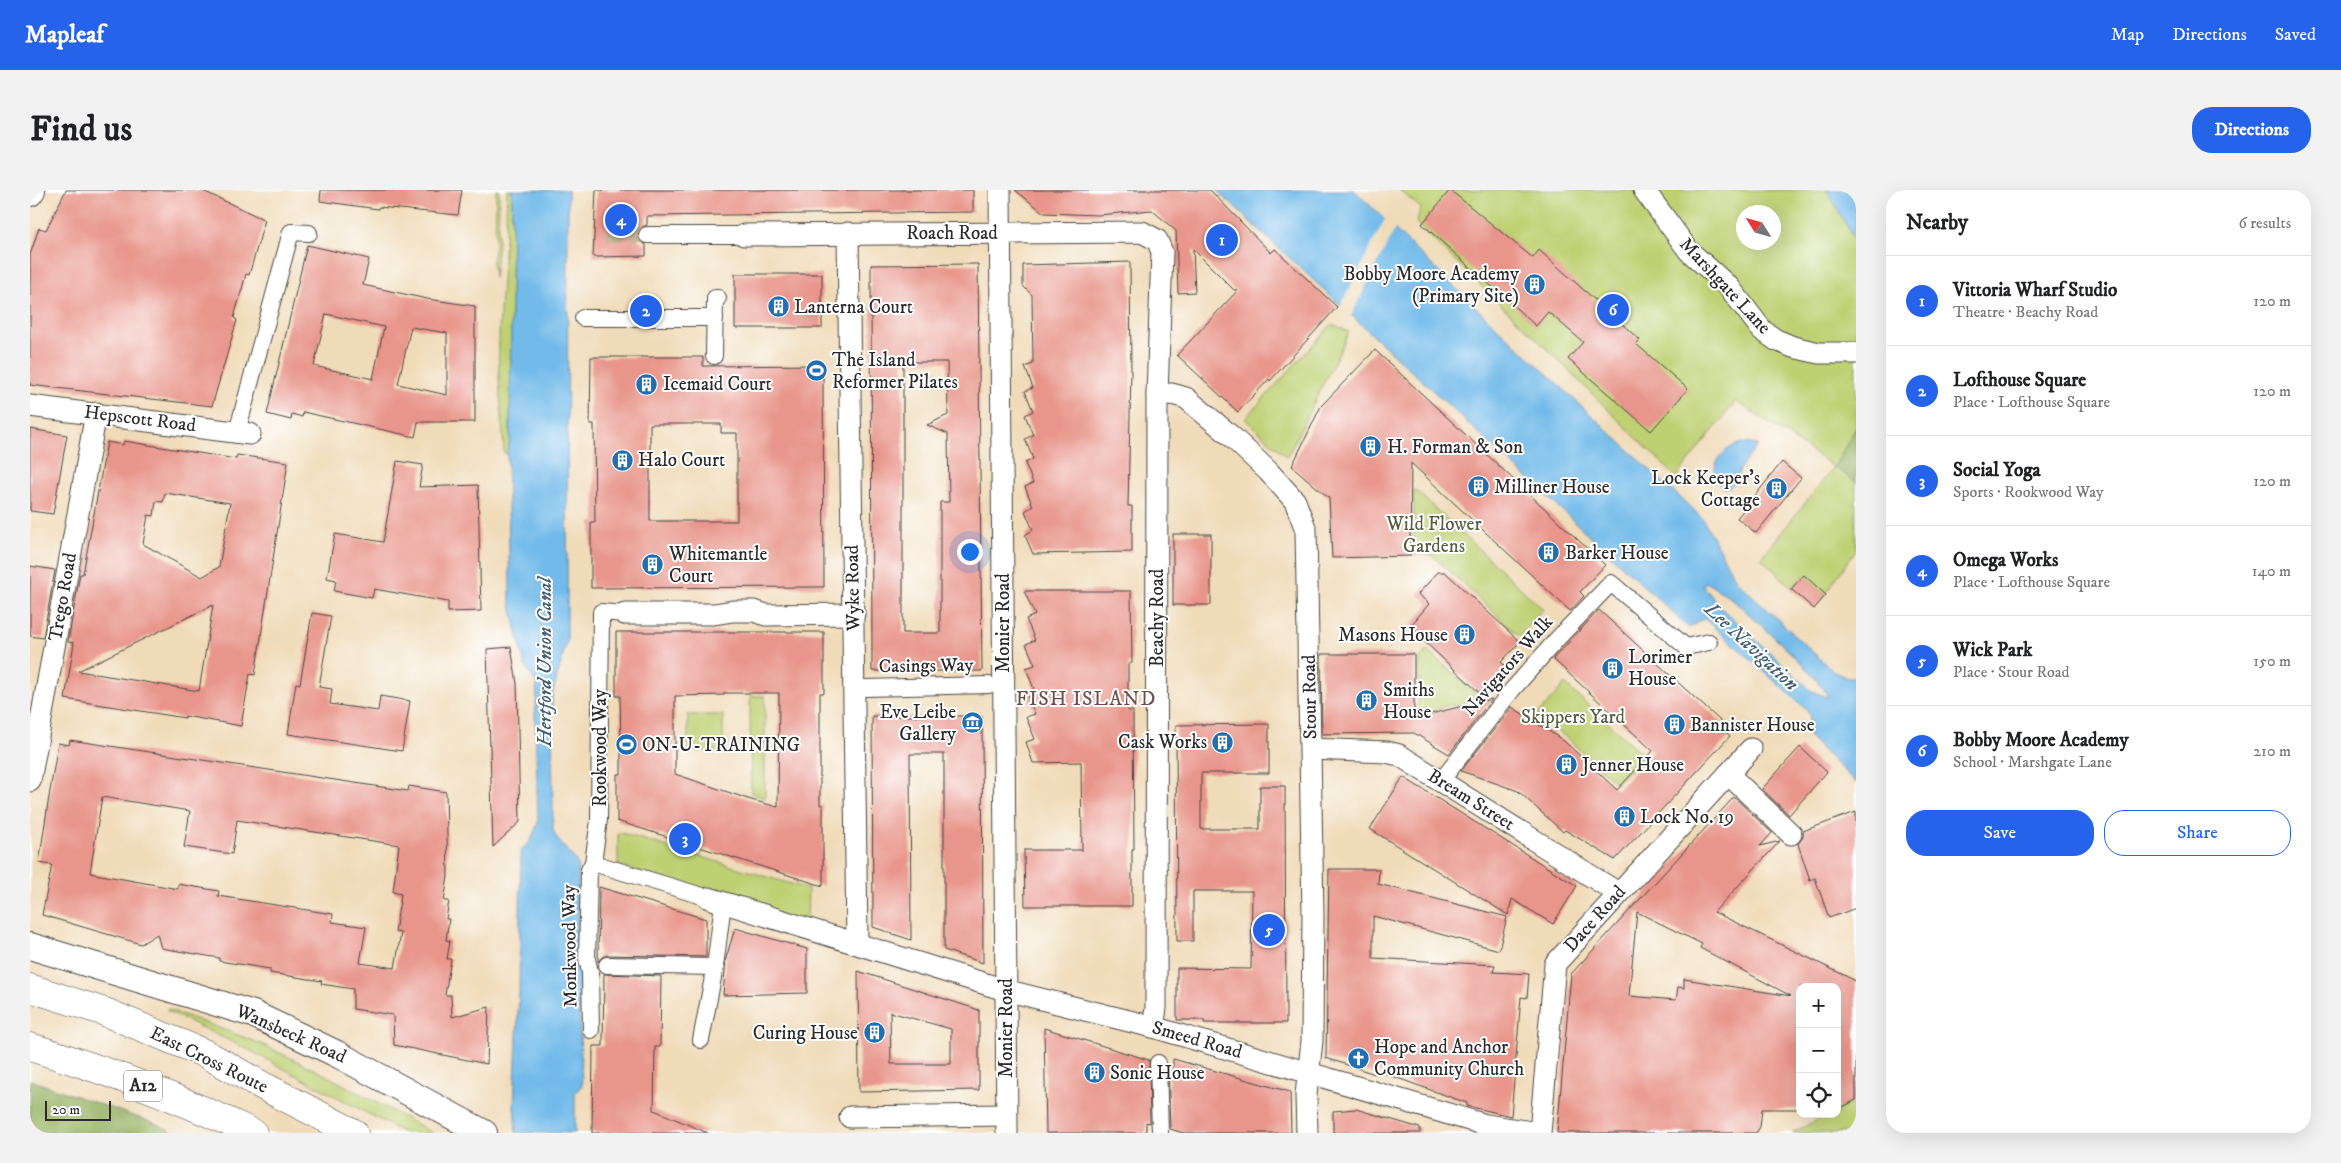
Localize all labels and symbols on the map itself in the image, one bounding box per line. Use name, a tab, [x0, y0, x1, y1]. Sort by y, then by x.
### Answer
pin: 4	[605, 201, 637, 239]
north arrow	[1736, 205, 1781, 250]
pin: 1	[1206, 221, 1238, 259]
street label: Roach Road	[906, 222, 998, 245]
street label: Marshgate Lane	[1674, 233, 1776, 339]
place label: Bobby Moore Academy (Primary Site)	[1343, 263, 1520, 308]
building icon: Bobby Moore Academy (Primary Site)	[1523, 273, 1547, 297]
pin: 6	[1597, 291, 1629, 329]
pin: 2	[630, 292, 662, 330]
building icon: Lanterna Court	[766, 295, 790, 319]
place label: Lanterna Court	[794, 296, 913, 319]
place label: The Island Reformer Pilates	[832, 349, 958, 394]
sports icon: The Island Reformer Pilates	[804, 359, 828, 383]
building icon: Icemaid Court	[635, 372, 659, 396]
place label: Icemaid Court	[663, 373, 772, 396]
street label: Hepscott Road	[83, 401, 198, 437]
building icon: H. Forman & Son	[1359, 435, 1383, 459]
place label: H. Forman & Son	[1387, 436, 1523, 459]
building icon: Halo Court	[610, 448, 634, 472]
place label: Halo Court	[638, 449, 725, 472]
place label: Lock Keeper's Cottage	[1651, 467, 1760, 512]
building icon: Milliner House	[1466, 475, 1490, 499]
place label: Milliner House	[1494, 476, 1610, 499]
building icon: Lock Keeper's Cottage	[1764, 477, 1788, 501]
park label: Wild Flower Gardens	[1385, 513, 1482, 558]
your location	[957, 539, 983, 565]
building icon: Barker House	[1537, 541, 1561, 565]
place label: Barker House	[1565, 542, 1669, 565]
place label: Whitemantle Court	[668, 543, 768, 588]
street label: Wyke Road	[841, 544, 865, 632]
street label: Trego Road	[44, 551, 82, 643]
building icon: Whitemantle Court	[641, 553, 665, 577]
street label: Beachy Road	[1146, 568, 1169, 667]
street label: Monier Road	[992, 573, 1015, 673]
water label: Hertford Union Canal	[533, 576, 558, 748]
water label: Lee Navigation	[1698, 597, 1803, 697]
street label: Navigators Walk	[1458, 610, 1558, 721]
building icon: Masons House	[1452, 623, 1476, 647]
place label: Masons House	[1338, 624, 1448, 647]
place label: Lorimer House	[1628, 646, 1692, 691]
street label: Casings Way	[878, 654, 975, 678]
street label: Stour Road	[1298, 654, 1322, 740]
building icon: Lorimer House	[1600, 656, 1624, 680]
place label: Smiths House	[1383, 679, 1434, 724]
district label: FISH ISLAND	[1016, 687, 1156, 712]
street label: Rookwood Way	[589, 688, 612, 807]
building icon: Smiths House	[1355, 689, 1379, 713]
place label: Eve Leibe Gallery	[879, 701, 957, 746]
park label: Skippers Yard	[1521, 706, 1626, 729]
museum icon: Eve Leibe Gallery	[960, 711, 984, 735]
building icon: Bannister House	[1662, 713, 1686, 737]
place label: Bannister House	[1690, 714, 1815, 737]
building icon: Cask Works	[1211, 730, 1235, 754]
place label: Cask Works	[1118, 731, 1207, 754]
sports icon: ON-U-TRAINING	[614, 733, 638, 757]
place label: ON-U-TRAINING	[642, 734, 800, 757]
building icon: Jenner House	[1554, 753, 1578, 777]
place label: Jenner House	[1580, 754, 1684, 777]
street label: Bream Street	[1423, 764, 1519, 836]
building icon: Lock No. 19	[1612, 805, 1636, 829]
place label: Lock No. 19	[1640, 806, 1734, 829]
pin: 3	[669, 820, 701, 858]
street label: Dace Road	[1559, 881, 1631, 957]
street label: Monkwood Way	[557, 883, 583, 1008]
pin: 5	[1253, 911, 1285, 949]
street label: Monier Road	[995, 978, 1018, 1078]
street label: Wansbeck Road	[231, 999, 350, 1069]
street label: Smeed Road	[1149, 1016, 1245, 1064]
street label: East Cross Route	[146, 1021, 272, 1099]
building icon: Curing House	[862, 1021, 886, 1045]
place label: Curing House	[753, 1022, 858, 1045]
place label: Hope and Anchor Community Church	[1374, 1036, 1524, 1081]
church icon: Hope and Anchor Community Church	[1346, 1046, 1370, 1070]
building icon: Sonic House	[1082, 1061, 1106, 1085]
place label: Sonic House	[1110, 1062, 1205, 1085]
road number: A12	[124, 1070, 162, 1101]
scale bar	[45, 1098, 111, 1121]

